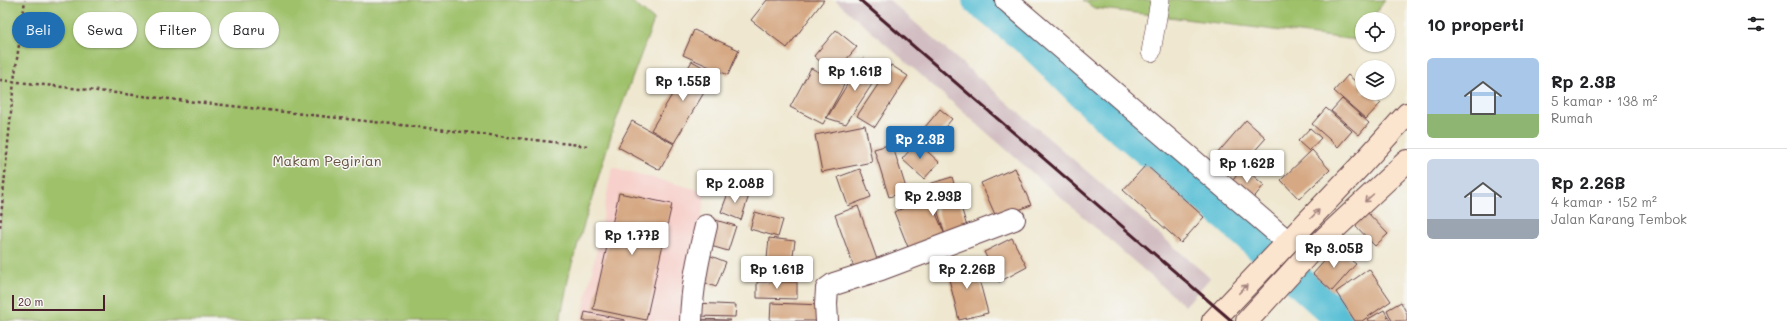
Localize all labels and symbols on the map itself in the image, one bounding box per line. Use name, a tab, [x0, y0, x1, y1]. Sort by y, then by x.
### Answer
pin: Rp 1.61B	[814, 58, 896, 92]
pin: Rp 1.55B	[642, 68, 724, 102]
pin: Rp 2.3B	[883, 126, 957, 160]
pin: Rp 1.62B	[1206, 150, 1288, 184]
park label: Makam Pegirian	[272, 151, 382, 170]
pin: Rp 2.08B	[694, 170, 776, 204]
pin: Rp 2.93B	[892, 183, 974, 217]
one-way arrow	[1364, 193, 1374, 203]
one-way arrow	[1310, 209, 1319, 219]
pin: Rp 1.77B	[591, 222, 673, 256]
pin: Rp 3.05B	[1293, 235, 1375, 269]
pin: Rp 1.61B	[736, 256, 818, 290]
pin: Rp 2.26B	[926, 256, 1008, 290]
one-way arrow	[1238, 284, 1248, 294]
scale bar	[12, 293, 105, 312]

